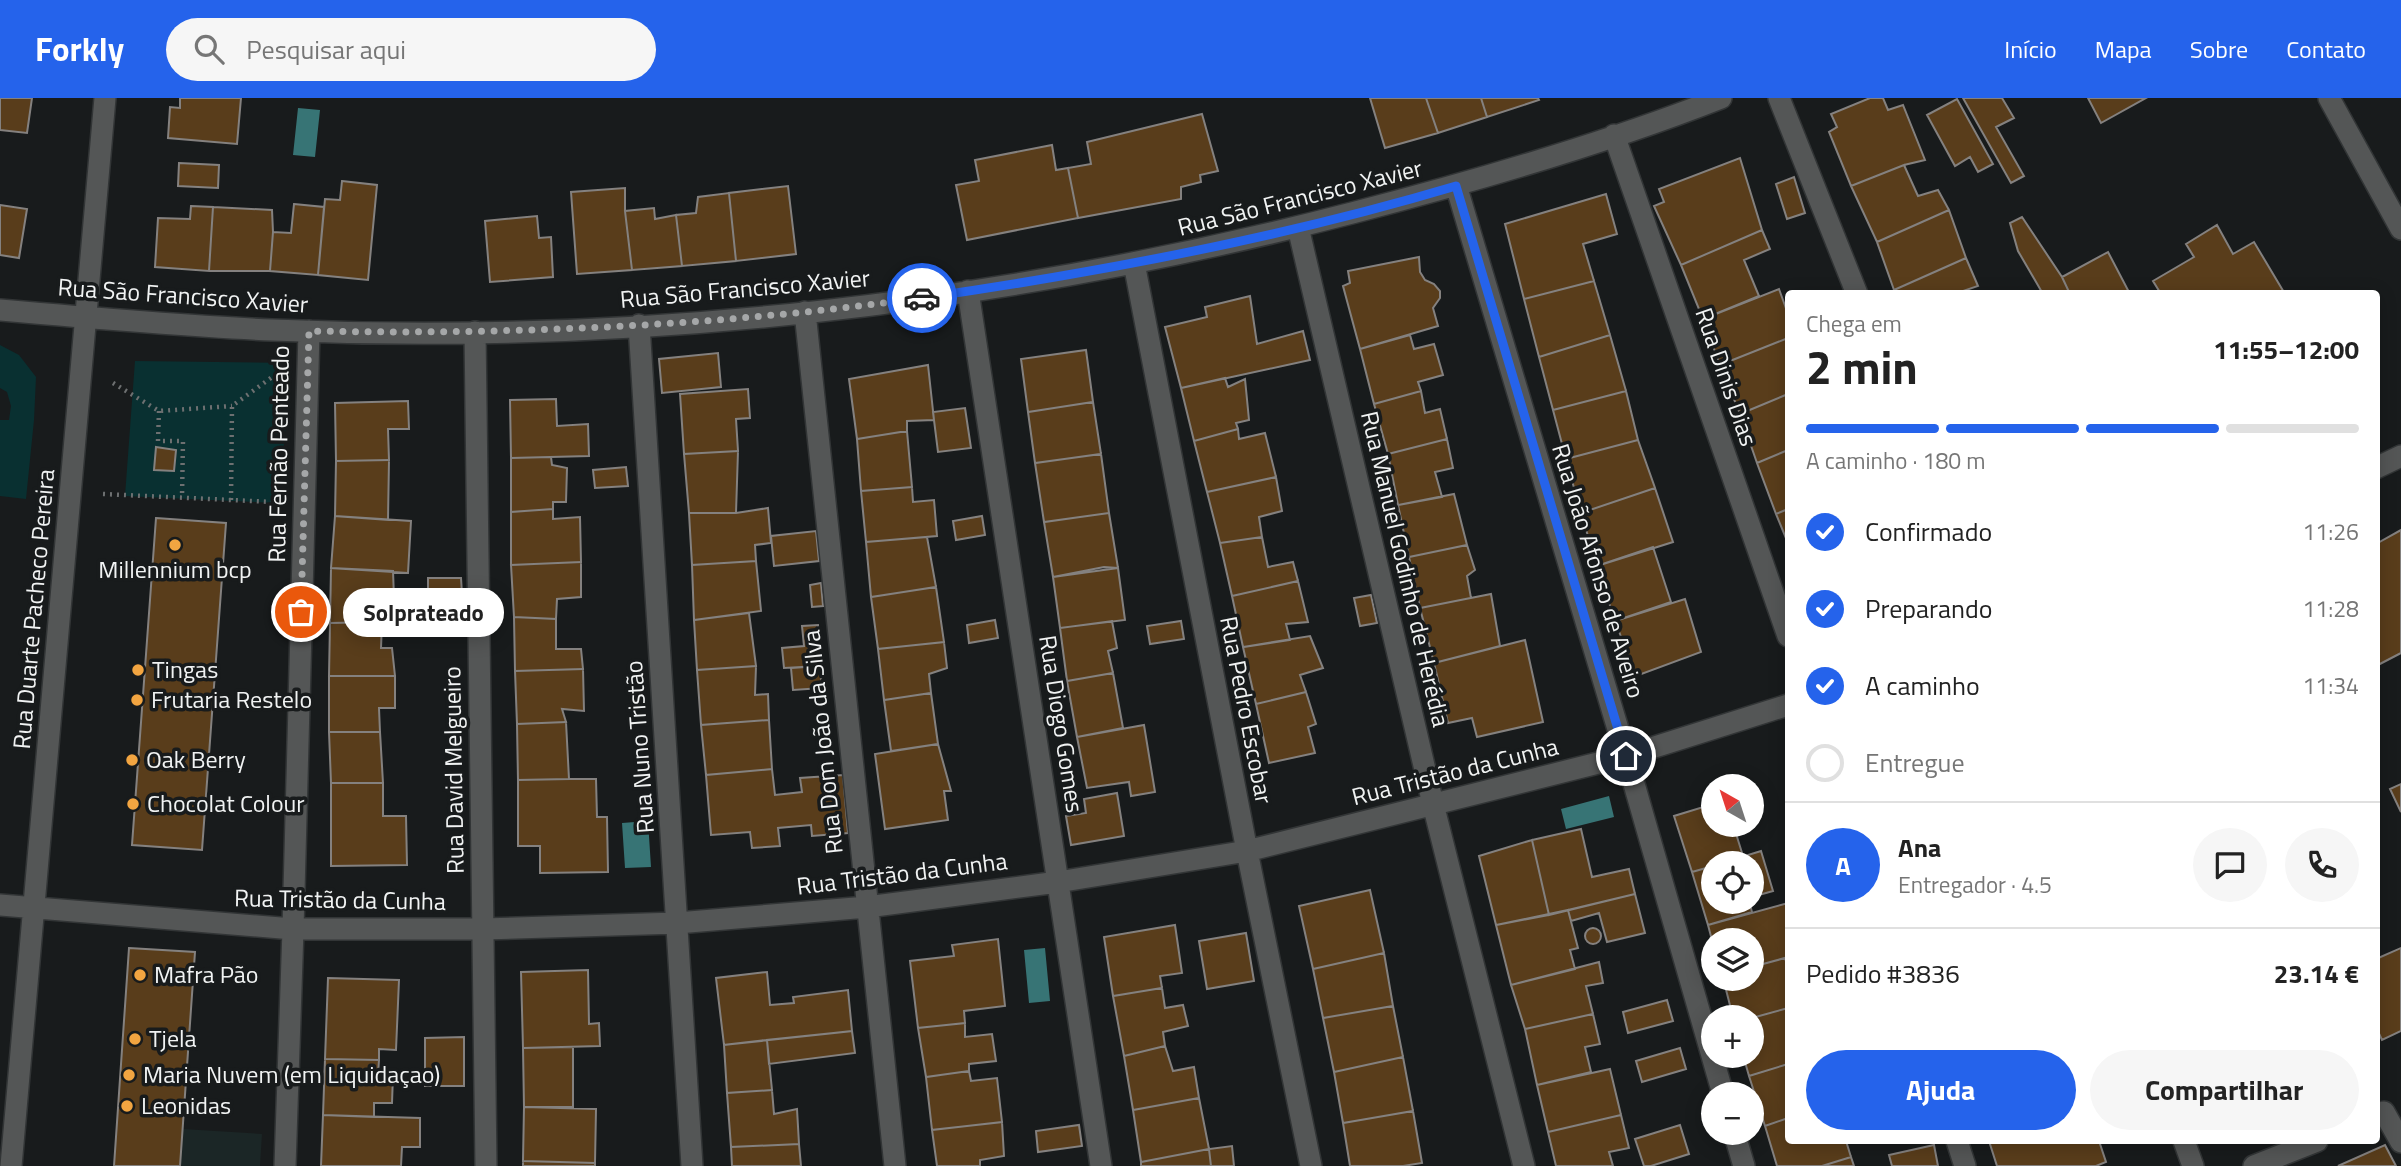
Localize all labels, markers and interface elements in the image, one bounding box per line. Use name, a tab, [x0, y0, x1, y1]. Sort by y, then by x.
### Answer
search box	[166, 18, 656, 81]
text: Forkly	[35, 24, 124, 74]
icon: search	[190, 30, 228, 68]
text: Pesquisar aqui	[246, 30, 406, 69]
text: Início	[2004, 31, 2057, 67]
text: Mapa	[2095, 31, 2152, 67]
text: Sobre	[2190, 31, 2248, 67]
text: Contato	[2286, 31, 2366, 67]
street label: Rua São Francisco Xavier	[1174, 149, 1426, 245]
street label: Rua São Francisco Xavier	[618, 259, 871, 317]
courier	[887, 263, 957, 333]
street label: Rua São Francisco Xavier	[57, 268, 309, 322]
icon: car	[903, 279, 941, 317]
street label: Rua Dinis Dias	[1686, 303, 1767, 451]
text: Chega em	[1806, 306, 1902, 341]
text: 11:55–12:00	[2213, 330, 2359, 369]
text: 2 min	[1806, 332, 1918, 402]
street label: Rua Fernão Penteado	[258, 345, 298, 563]
street label: Rua Manuel Godinho de Herédia	[1352, 407, 1460, 730]
street label: Rua João Afonso de Aveiro	[1543, 439, 1655, 702]
text: A caminho · 180 m	[1806, 443, 1985, 478]
street label: Rua Duarte Pacheco Pereira	[3, 467, 63, 750]
text: Confirmado	[1865, 512, 1992, 551]
icon: check	[1806, 513, 1844, 551]
text: 11:26	[2302, 514, 2359, 549]
marker: Millennium bcp	[167, 537, 183, 553]
place label: Millennium bcp	[98, 551, 252, 587]
pin	[271, 582, 331, 642]
callout: Solprateado	[343, 588, 504, 636]
text: Preparando	[1865, 589, 1992, 628]
icon: check	[1806, 590, 1844, 628]
text: 11:28	[2302, 591, 2359, 626]
icon: bag	[282, 593, 320, 631]
text: Solprateado	[363, 595, 484, 630]
street label: Rua Pedro Escobar	[1211, 613, 1283, 807]
street label: Rua Dom João da Silva	[792, 628, 852, 856]
street label: Rua Diogo Gomes	[1030, 632, 1094, 815]
place label: Tingas	[152, 651, 218, 687]
street label: Rua Nuno Tristão	[615, 660, 663, 835]
marker: Tingas	[130, 662, 146, 678]
street label: Rua David Melgueiro	[433, 666, 473, 874]
text: A caminho	[1865, 666, 1980, 705]
icon: check	[1806, 667, 1844, 705]
text: 11:34	[2302, 668, 2359, 703]
place label: Frutaria Restelo	[151, 681, 312, 717]
marker: Frutaria Restelo	[129, 692, 145, 708]
pin	[1596, 726, 1656, 786]
street label: Rua Tristão da Cunha	[1348, 728, 1562, 814]
icon: home	[1607, 737, 1645, 775]
place label: Oak Berry	[146, 741, 246, 777]
text: Entregue	[1865, 743, 1965, 782]
marker: Oak Berry	[124, 752, 140, 768]
north arrow	[1701, 774, 1764, 836]
map controls	[1701, 774, 1764, 1145]
place label: Chocolat Colour	[147, 785, 305, 821]
marker: Chocolat Colour	[125, 796, 141, 812]
text: Ana	[1898, 828, 1941, 867]
button: chat	[2193, 828, 2267, 902]
button: phone	[2285, 828, 2359, 902]
street label: Rua Tristão da Cunha	[795, 842, 1009, 904]
text: A	[1835, 846, 1851, 885]
button: locate	[1701, 851, 1764, 914]
text: Entregador · 4.5	[1898, 867, 2052, 902]
street label: Rua Tristão da Cunha	[234, 879, 446, 919]
button: layers	[1701, 928, 1764, 991]
text: Pedido #3836	[1806, 954, 1960, 993]
text: 23.14 €	[2274, 954, 2359, 993]
place label: Mafra Pão	[154, 956, 259, 992]
marker: Mafra Pão	[132, 967, 148, 983]
button: +	[1701, 1005, 1764, 1068]
place label: Tjela	[149, 1020, 197, 1056]
marker: Tjela	[127, 1031, 143, 1047]
button: Ajuda	[1806, 1050, 2076, 1130]
button: Compartilhar	[2090, 1050, 2359, 1130]
place label: Maria Nuvem (em Liquidaçao)	[143, 1056, 440, 1092]
marker: Maria Nuvem (em Liquidaçao)	[121, 1067, 137, 1083]
button: −	[1701, 1082, 1764, 1145]
place label: Leonidas	[141, 1087, 231, 1123]
marker: Leonidas	[119, 1098, 135, 1114]

